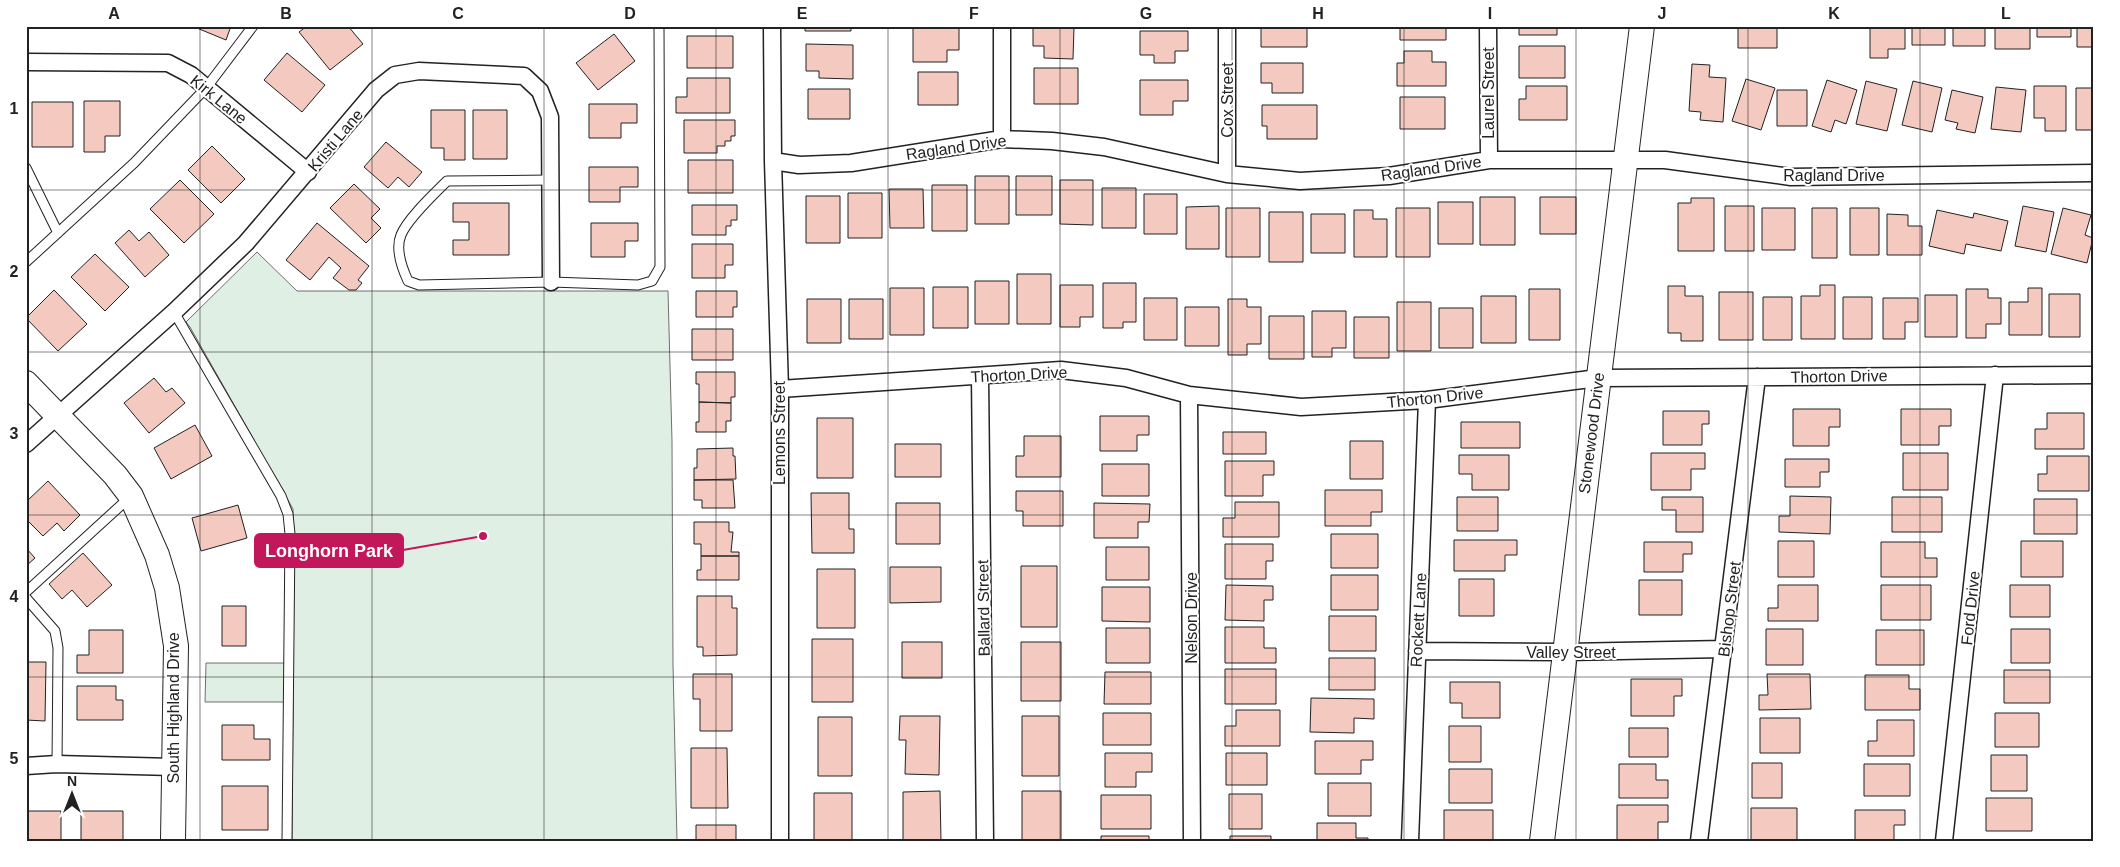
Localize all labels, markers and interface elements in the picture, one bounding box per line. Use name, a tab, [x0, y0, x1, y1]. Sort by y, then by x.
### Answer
text: A	[108, 5, 120, 22]
text: B	[280, 5, 292, 22]
text: C	[452, 5, 464, 22]
text: D	[624, 5, 636, 22]
text: E	[797, 5, 808, 22]
text: F	[969, 5, 979, 22]
text: G	[1140, 5, 1152, 22]
text: H	[1312, 5, 1324, 22]
text: I	[1488, 5, 1492, 22]
text: J	[1658, 5, 1666, 22]
text: K	[1828, 5, 1840, 22]
text: L	[2001, 5, 2011, 22]
street label: Laurel Street	[1480, 47, 1497, 139]
street label: Cox Street	[1219, 62, 1236, 138]
street label: Kirk Lane	[187, 72, 250, 127]
text: 1	[10, 100, 19, 117]
street label: Kristi Lane	[305, 106, 366, 175]
street label: Ragland Drive	[905, 132, 1008, 163]
street label: Ragland Drive	[1380, 153, 1483, 184]
street label: Ragland Drive	[1783, 167, 1885, 184]
text: 2	[10, 263, 19, 280]
street label: Thorton Drive	[970, 363, 1068, 386]
street label: Thorton Drive	[1790, 367, 1888, 386]
street label: Stonewood Drive	[1576, 371, 1607, 495]
street label: Lemons Street	[771, 380, 788, 485]
street label: Thorton Drive	[1386, 384, 1484, 411]
text: 3	[10, 425, 19, 442]
callout: Longhorn Park	[255, 534, 403, 567]
text: Longhorn Park	[265, 541, 394, 561]
street label: Ballard Street	[974, 559, 993, 657]
street label: Bishop Street	[1715, 560, 1744, 658]
street label: Ford Drive	[1958, 570, 1983, 646]
street label: Nelson Drive	[1183, 572, 1200, 664]
street label: Rockett Lane	[1408, 572, 1429, 668]
text: 4	[10, 588, 19, 605]
street label: South Highland Drive	[165, 632, 182, 784]
street label: Valley Street	[1526, 644, 1616, 661]
text: 5	[10, 750, 19, 767]
north arrow	[48, 770, 98, 820]
text: N	[67, 773, 77, 789]

